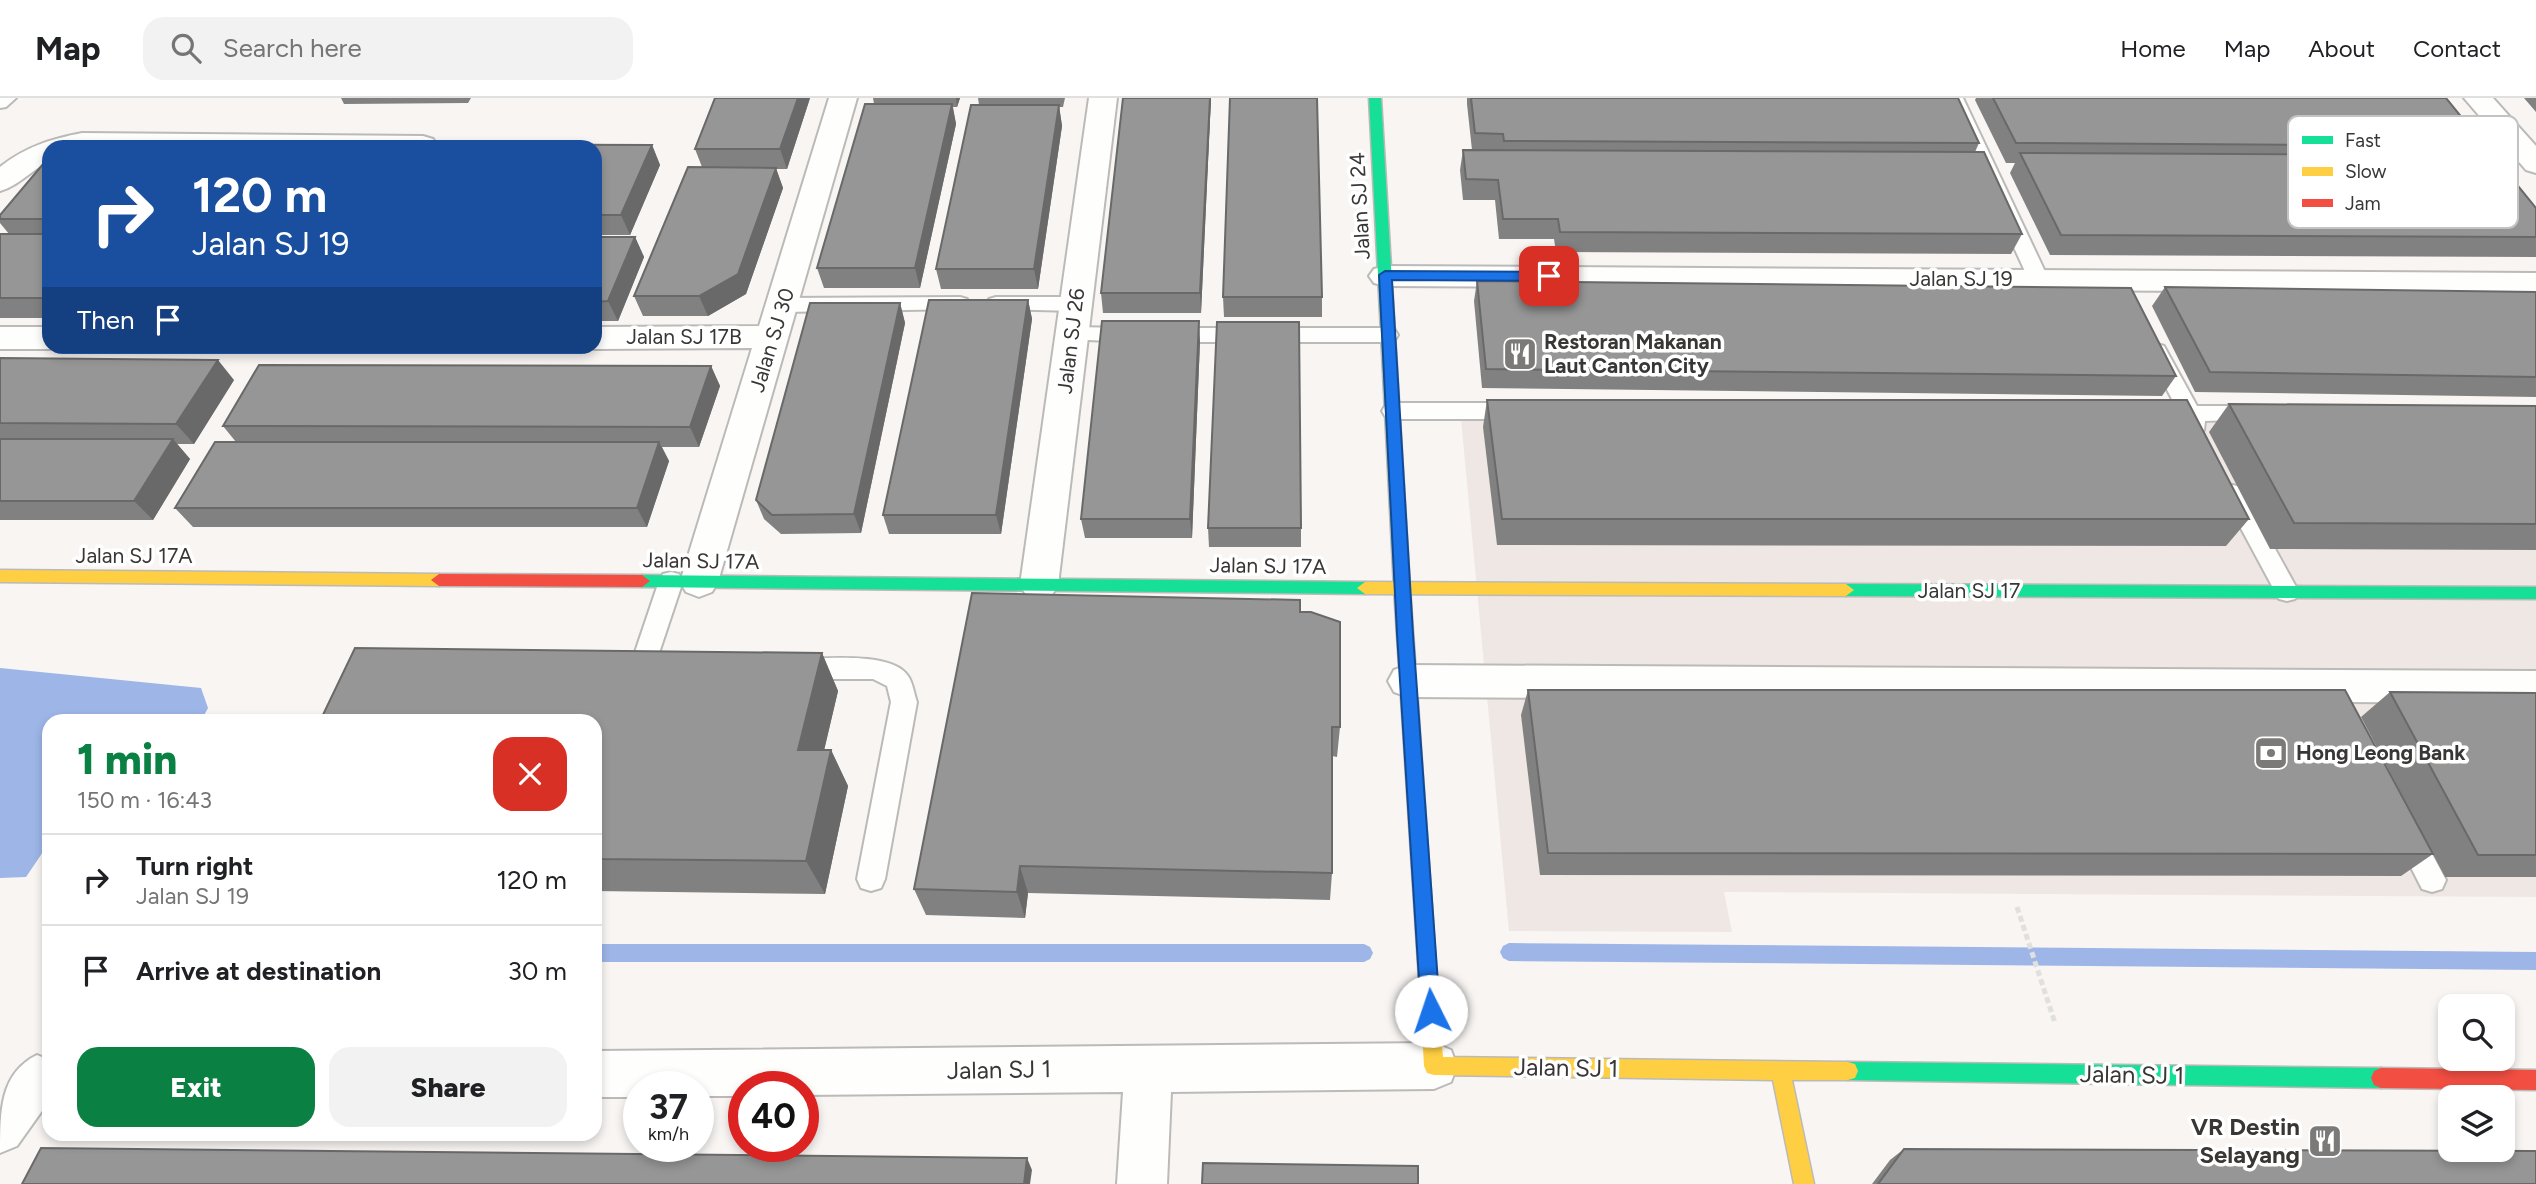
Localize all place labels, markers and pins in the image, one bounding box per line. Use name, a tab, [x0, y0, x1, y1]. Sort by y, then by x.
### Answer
pin	[1519, 246, 1579, 306]
place label: Restoran Makanan Laut Canton City	[1544, 329, 1722, 378]
restaurant icon: Restoran Makanan Laut Canton City	[1501, 335, 1539, 373]
bank icon: Hong Leong Bank	[2252, 734, 2290, 772]
place label: Hong Leong Bank	[2296, 740, 2466, 765]
place label: VR Destin Selayang	[2191, 1112, 2300, 1169]
restaurant icon: VR Destin Selayang	[2306, 1122, 2344, 1160]

